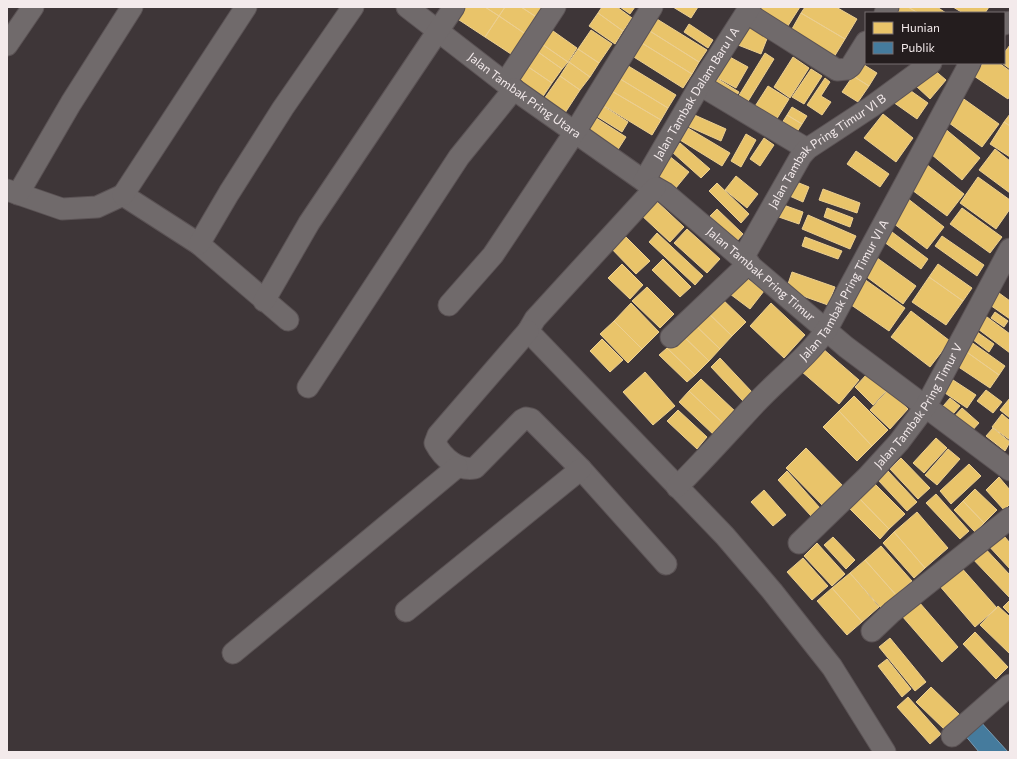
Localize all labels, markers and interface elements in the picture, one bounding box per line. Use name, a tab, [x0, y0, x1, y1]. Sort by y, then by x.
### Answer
legend	[865, 12, 1005, 64]
text: Hunian	[901, 20, 940, 34]
street label: Jalan Tambak Dalam Baru I A	[650, 24, 741, 163]
text: Publik	[901, 40, 935, 54]
street label: Jalan Tambak Pring Utara	[465, 49, 584, 140]
street label: Jalan Tambak Pring Timur VI B	[765, 90, 888, 211]
street label: Jalan Tambak Pring Timur VI A	[796, 217, 891, 364]
street label: Jalan Tambak Pring Timur	[704, 224, 819, 324]
street label: Jalan Tambak Pring Timur V	[871, 340, 964, 471]

